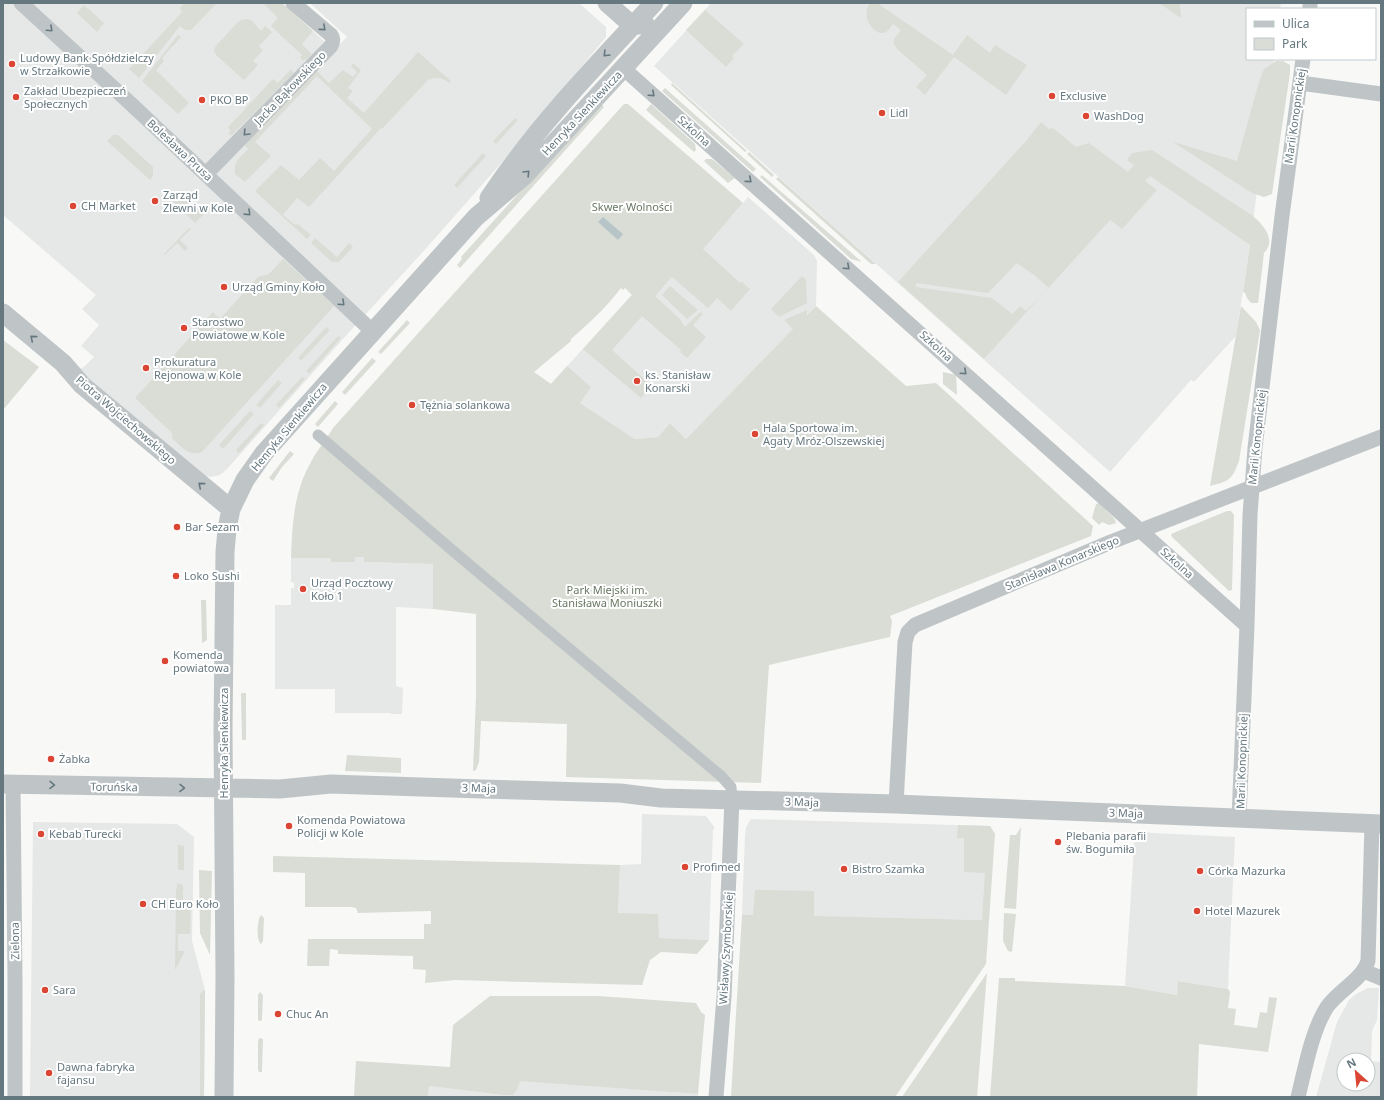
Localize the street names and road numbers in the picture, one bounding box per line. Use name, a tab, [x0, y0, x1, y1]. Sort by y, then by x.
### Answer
street label: Jacka Bąkowskiego	[250, 47, 329, 129]
street label: Henryka Sienkiewicza	[538, 67, 625, 158]
street label: Marii Konopnickiej	[1280, 68, 1309, 164]
street label: Szkolna	[675, 112, 714, 149]
street label: Bolesława Prusa	[144, 115, 216, 184]
street label: Szkolna	[917, 327, 956, 364]
street label: Piotra Wojciechowskiego	[73, 372, 180, 468]
street label: Henryka Sienkiewicza	[247, 379, 330, 474]
street label: Marii Konopnickiej	[1244, 389, 1269, 485]
street label: Stanisława Konarskiego	[1003, 532, 1121, 593]
street label: Szkolna	[1158, 544, 1197, 581]
street label: Henryka Sienkiewicza	[216, 688, 231, 798]
street label: Marii Konopnickiej	[1232, 713, 1251, 809]
street label: Toruńska	[90, 779, 138, 794]
street label: 3 Maja	[462, 779, 496, 796]
street label: 3 Maja	[785, 793, 819, 810]
street label: 3 Maja	[1109, 804, 1143, 821]
street label: Wisławy Szymborskiej	[715, 891, 736, 1005]
street label: Zielona	[7, 922, 22, 960]

